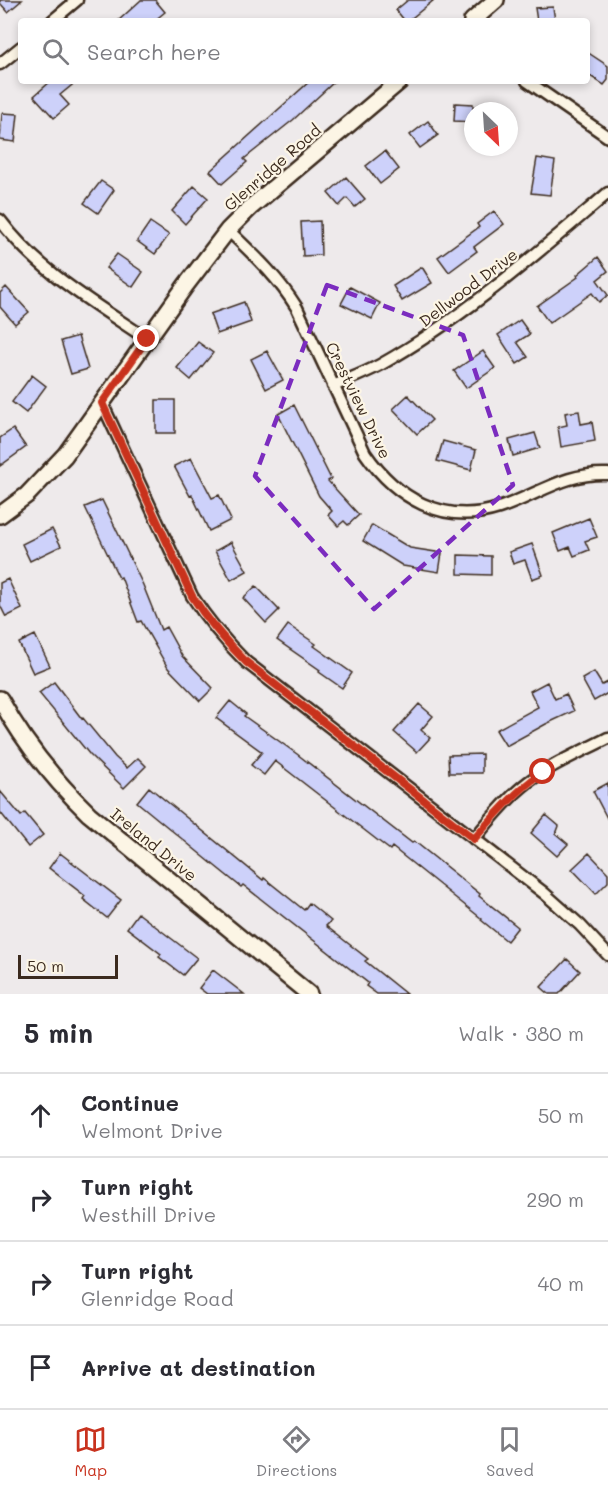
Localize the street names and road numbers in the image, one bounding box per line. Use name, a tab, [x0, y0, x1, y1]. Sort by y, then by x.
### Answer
street label: Glenridge Road	[219, 119, 325, 215]
street label: Dellwood Drive	[415, 243, 521, 331]
street label: Crestview Drive	[322, 338, 396, 462]
street label: Ireland Drive	[106, 803, 202, 885]

